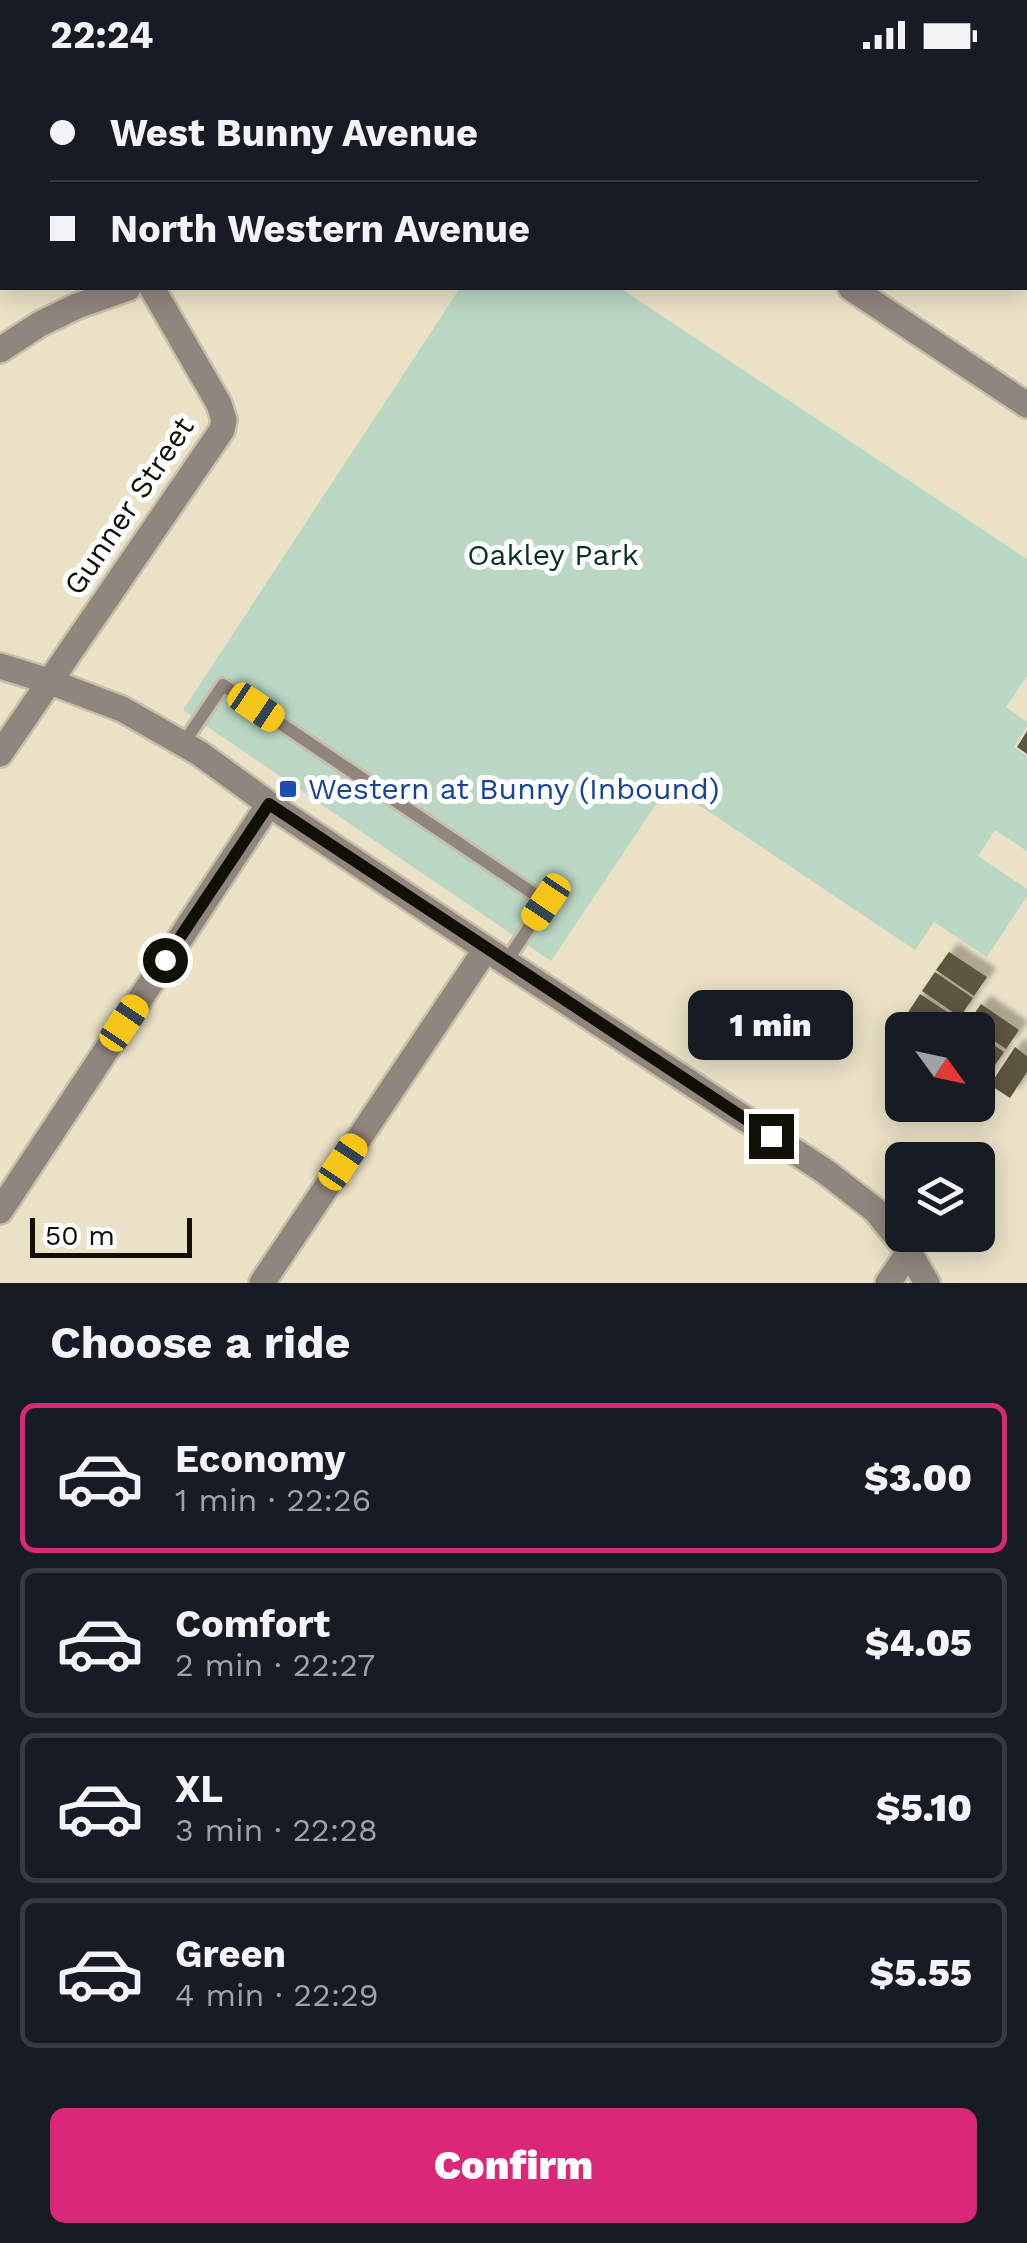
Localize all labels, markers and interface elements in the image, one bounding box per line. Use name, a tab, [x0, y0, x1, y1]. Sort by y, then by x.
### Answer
text: 22:24	[50, 13, 154, 57]
text: West Bunny Avenue	[110, 111, 478, 155]
text: North Western Avenue	[110, 207, 530, 251]
street label: Gunner Street	[56, 410, 201, 601]
park label: Oakley Park	[467, 537, 639, 572]
car	[223, 678, 289, 736]
place label: Western at Bunny (Inbound)	[308, 771, 719, 806]
marker: Western at Bunny (Inbound)	[277, 778, 299, 800]
car	[517, 869, 575, 935]
route start	[143, 938, 188, 983]
car	[95, 990, 153, 1056]
callout: 1 min	[688, 991, 854, 1061]
text: 1 min	[729, 1006, 812, 1044]
north arrow	[885, 1012, 995, 1122]
map controls	[885, 1012, 995, 1252]
route end	[749, 1114, 794, 1159]
car	[314, 1129, 372, 1195]
button: layers	[885, 1142, 995, 1252]
scale bar	[30, 1213, 192, 1258]
text: 50 m	[45, 1219, 115, 1252]
text: Choose a ride	[50, 1316, 350, 1369]
icon: car	[55, 1433, 145, 1523]
text: Economy	[175, 1437, 346, 1481]
text: $3.00	[864, 1456, 972, 1500]
text: 1 min · 22:26	[175, 1481, 371, 1519]
icon: car	[55, 1598, 145, 1688]
text: Comfort	[175, 1602, 330, 1646]
text: $4.05	[865, 1621, 972, 1665]
text: 2 min · 22:27	[175, 1646, 375, 1684]
icon: car	[55, 1763, 145, 1853]
text: XL	[175, 1767, 223, 1811]
text: $5.10	[876, 1786, 972, 1830]
text: 3 min · 22:28	[175, 1811, 378, 1849]
icon: car	[55, 1928, 145, 2018]
text: Green	[175, 1932, 286, 1976]
text: $5.55	[870, 1951, 972, 1995]
text: 4 min · 22:29	[175, 1976, 379, 2014]
button: Confirm	[50, 2108, 977, 2223]

